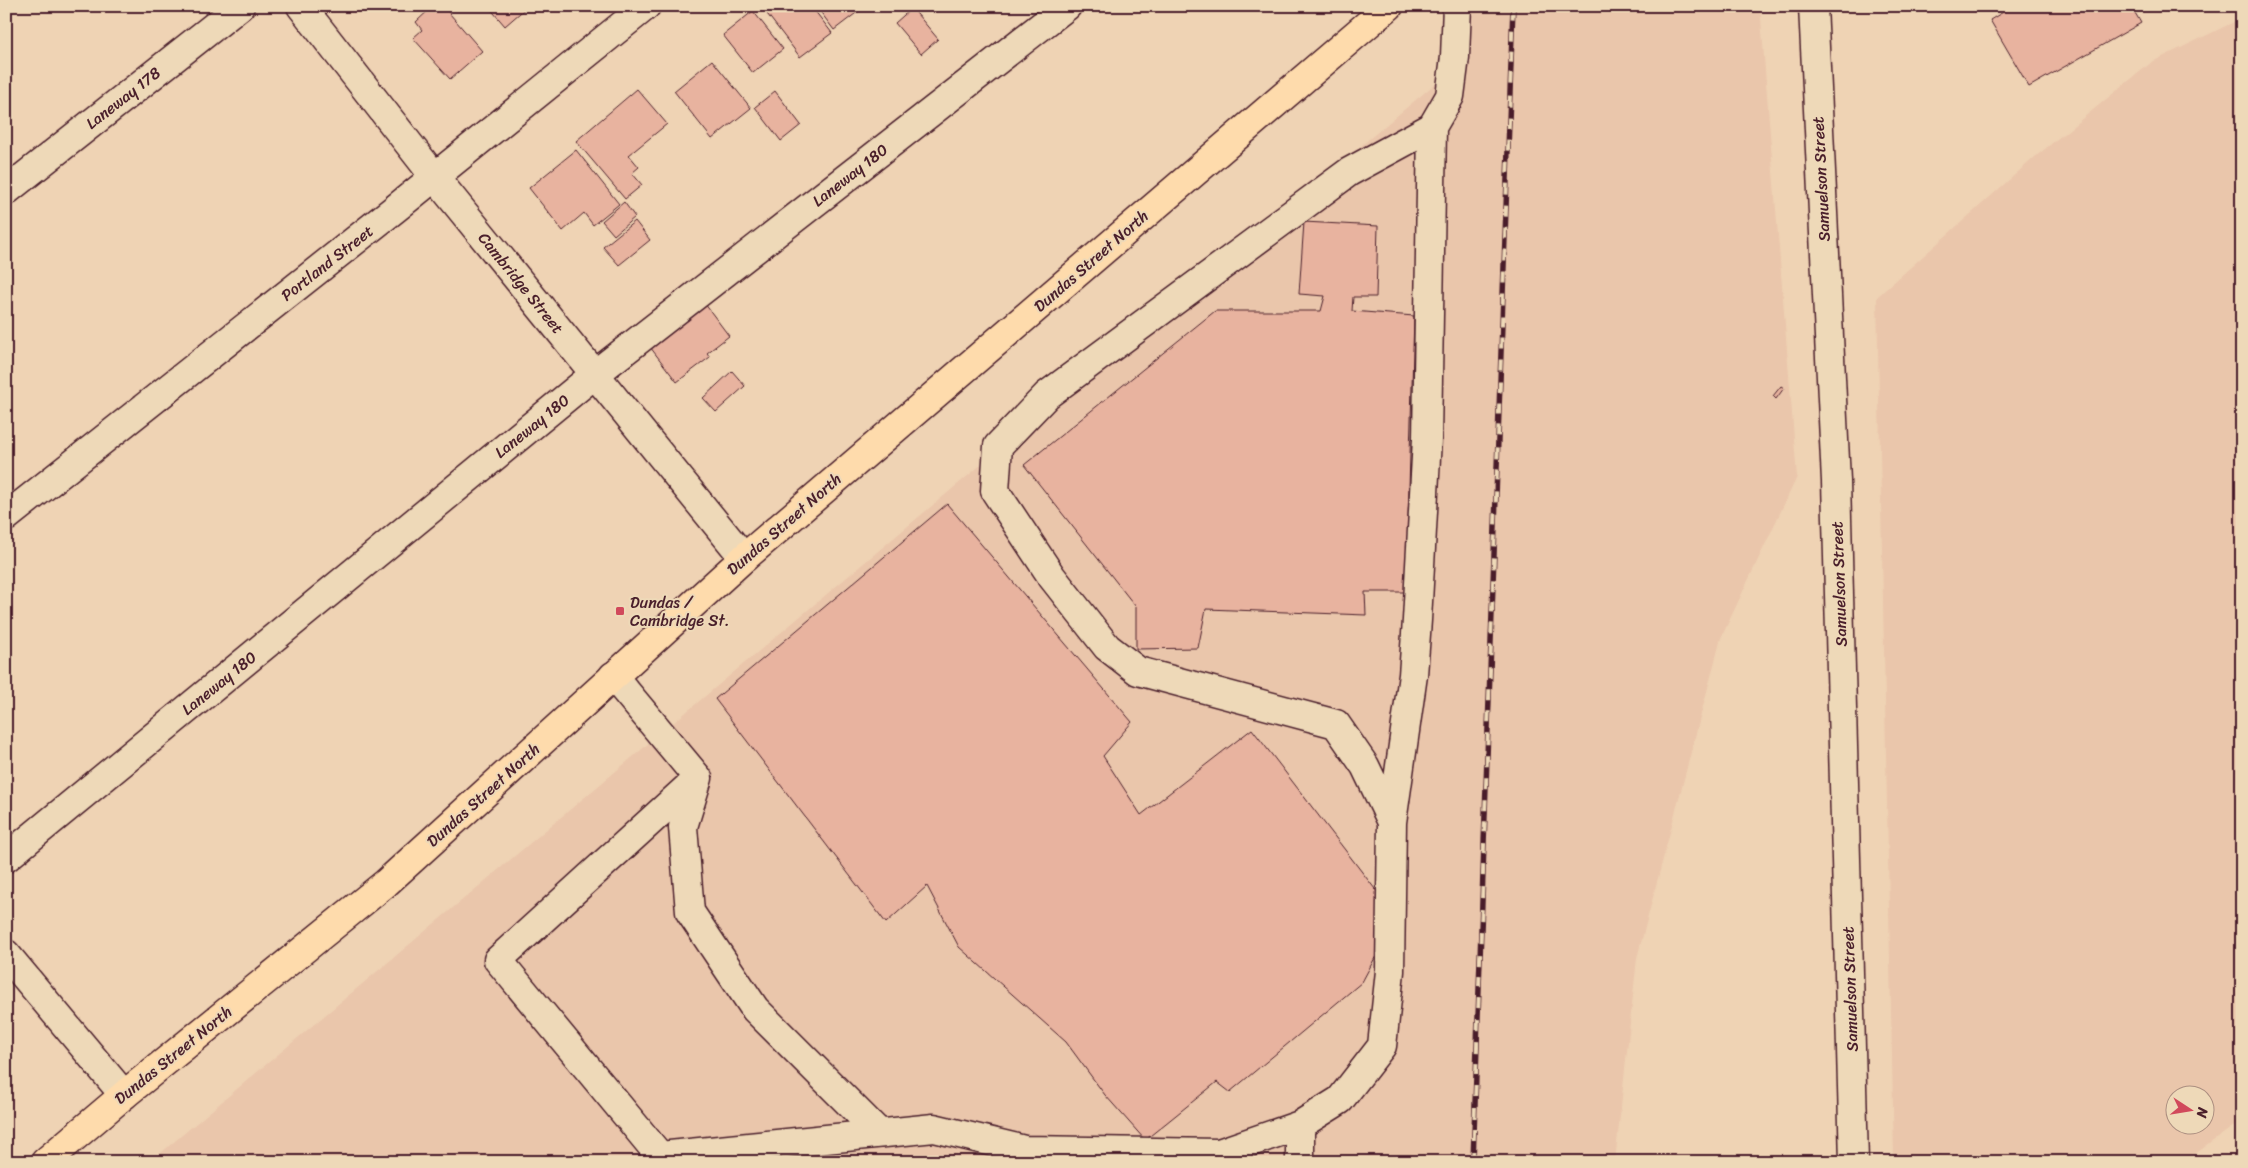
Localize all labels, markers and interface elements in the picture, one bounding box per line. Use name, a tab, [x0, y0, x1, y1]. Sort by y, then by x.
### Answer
street label: Laneway 178	[79, 59, 167, 137]
street label: Samuelson Street	[1803, 116, 1839, 242]
street label: Laneway 180	[805, 136, 895, 214]
street label: Dundas Street North	[1027, 202, 1155, 320]
street label: Portland Street	[274, 217, 380, 309]
street label: Cambridge Street	[470, 225, 572, 341]
street label: Laneway 180	[488, 386, 576, 466]
street label: Dundas Street North	[720, 465, 848, 583]
street label: Samuelson Street	[1822, 521, 1856, 647]
place label: Dundas / Cambridge St.	[630, 588, 730, 635]
marker: Dundas / Cambridge St.	[614, 605, 626, 617]
street label: Laneway 180	[175, 643, 263, 723]
street label: Dundas Street North	[419, 736, 547, 854]
street label: Samuelson Street	[1833, 926, 1867, 1052]
street label: Dundas Street North	[107, 998, 239, 1112]
north arrow	[2166, 1086, 2216, 1136]
text: N	[2189, 1104, 2216, 1120]

